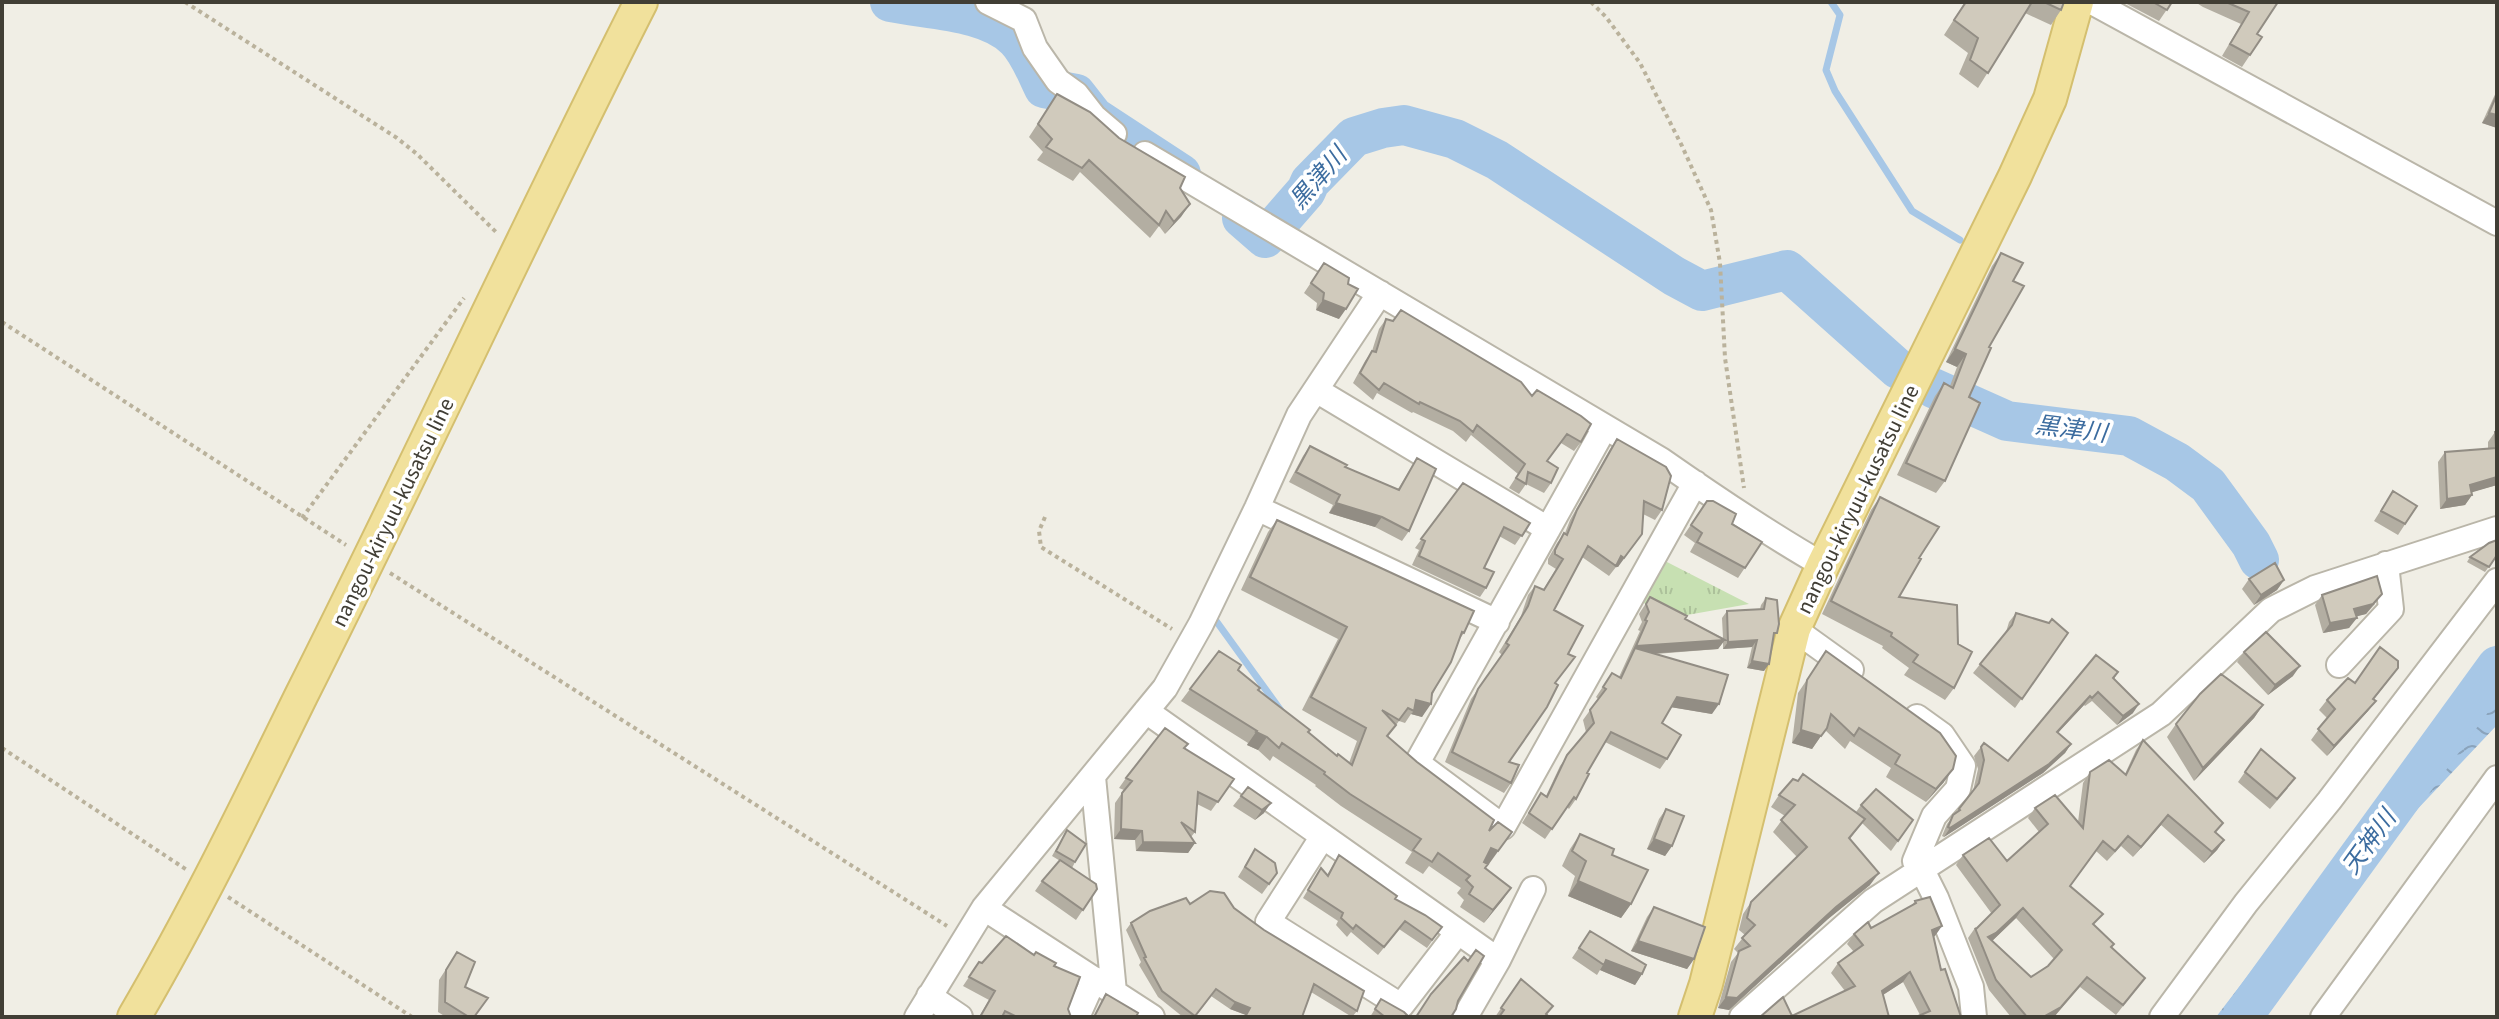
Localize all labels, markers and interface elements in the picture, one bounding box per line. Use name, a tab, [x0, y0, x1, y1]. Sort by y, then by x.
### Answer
water label: 黒津川	[1282, 137, 1357, 217]
street label: nangou-kiryuu-kusatsu line	[1788, 379, 1927, 620]
street label: nangou-kiryuu-kusatsu line	[323, 392, 462, 633]
water label: 黒津川	[2033, 408, 2112, 452]
water label: 天神川	[2334, 800, 2406, 882]

